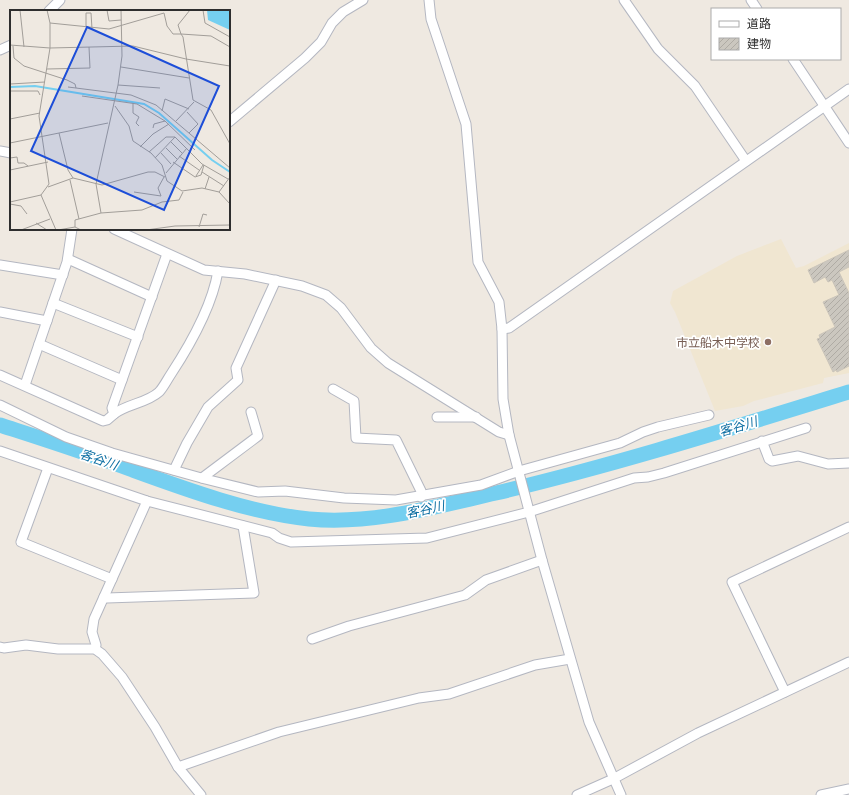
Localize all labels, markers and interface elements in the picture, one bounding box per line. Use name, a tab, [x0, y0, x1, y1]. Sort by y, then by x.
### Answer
legend	[711, 8, 841, 60]
inset map	[10, 10, 230, 230]
text: 道路	[747, 16, 771, 31]
text: 建物	[747, 36, 771, 51]
place label: 市立船木中学校	[676, 335, 760, 350]
marker: 市立船木中学校	[763, 337, 773, 347]
water label: 客谷川	[717, 412, 761, 439]
water label: 客谷川	[78, 445, 122, 474]
water label: 客谷川	[404, 497, 448, 521]

